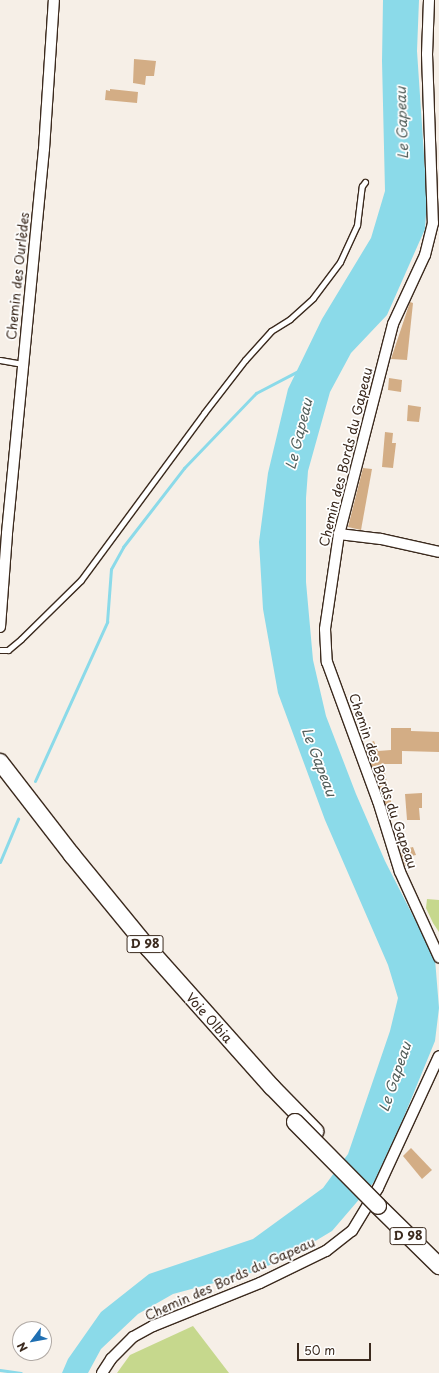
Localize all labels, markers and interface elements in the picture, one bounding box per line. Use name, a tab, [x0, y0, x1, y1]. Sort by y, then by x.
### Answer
water label: Le Gapeau	[392, 87, 412, 159]
street label: Chemin des Ourlèdes	[3, 211, 33, 341]
street label: Chemin des Bords du Gapeau	[316, 366, 376, 548]
water label: Le Gapeau	[282, 397, 316, 471]
street label: Chemin des Bords du Gapeau	[346, 692, 420, 870]
water label: Le Gapeau	[298, 725, 340, 799]
road number: D 98	[126, 934, 164, 954]
street label: Voie Olbia	[182, 990, 236, 1046]
water label: Le Gapeau	[375, 1040, 415, 1114]
road number: D 98	[389, 1226, 427, 1246]
street label: Chemin des Bords du Gapeau	[143, 1235, 317, 1323]
north arrow	[12, 1321, 52, 1361]
scale bar	[299, 1335, 373, 1361]
text: N	[13, 1339, 32, 1355]
text: 50 m	[304, 1341, 335, 1359]

